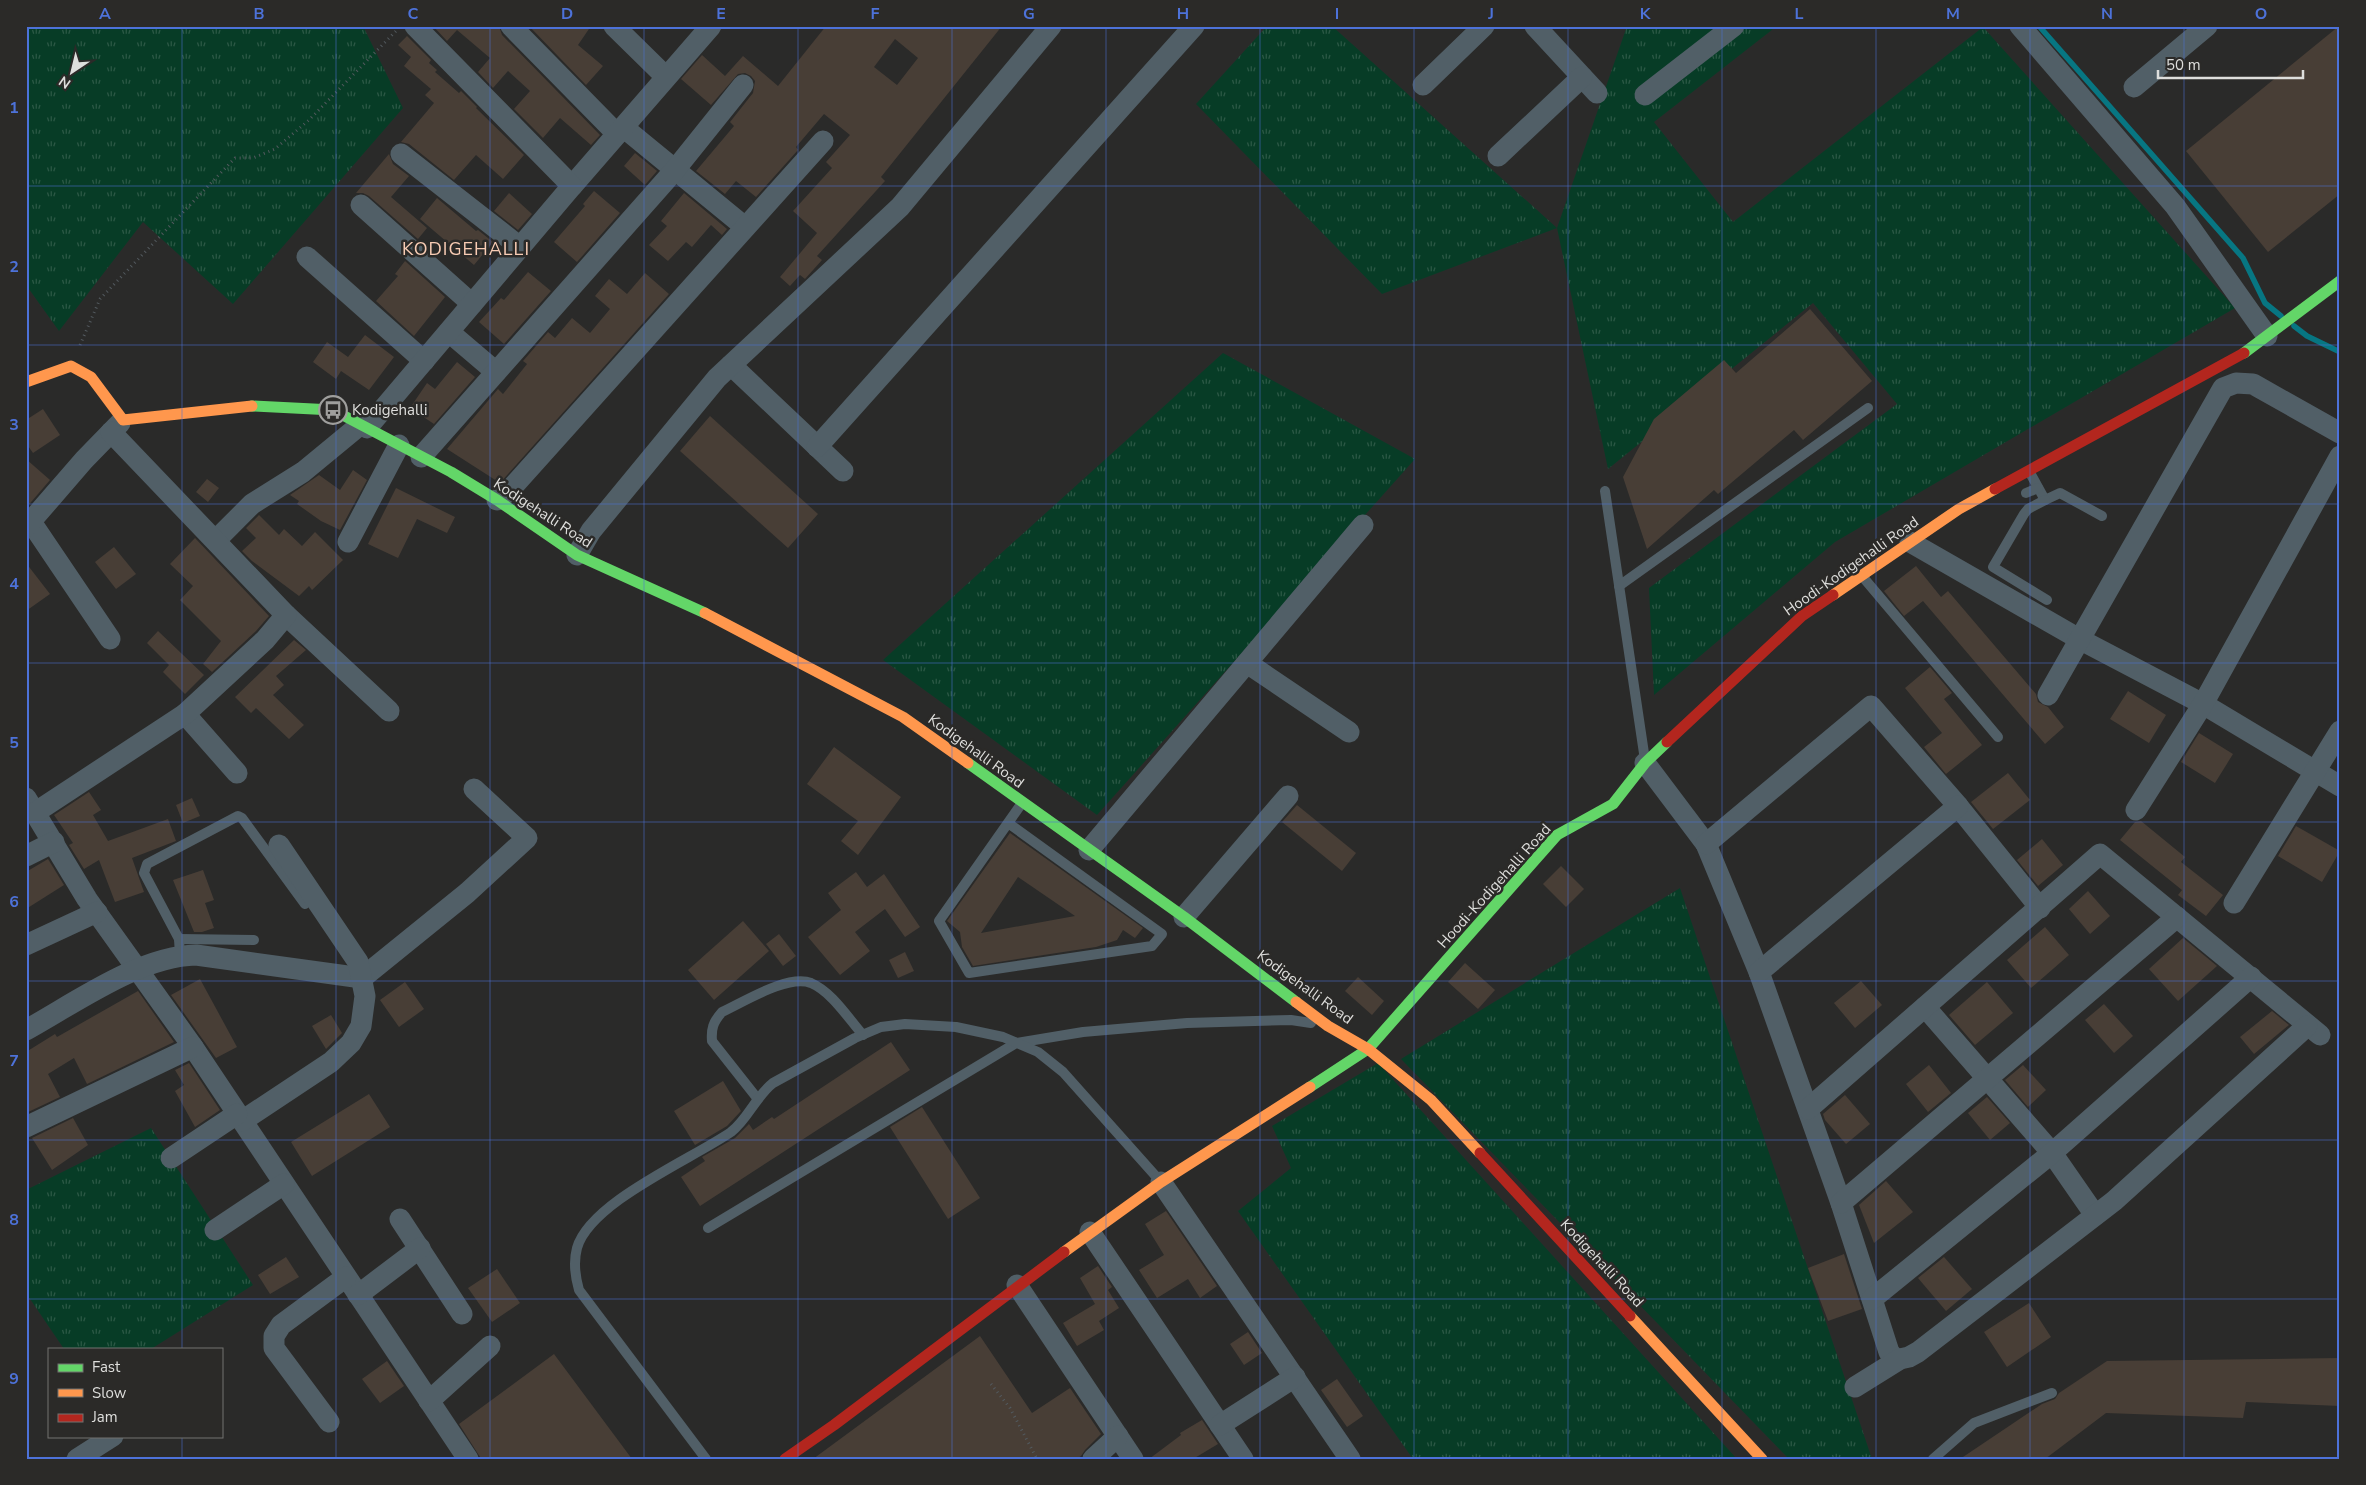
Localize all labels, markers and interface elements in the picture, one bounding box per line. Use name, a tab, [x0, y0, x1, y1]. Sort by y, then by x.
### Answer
text: A	[99, 3, 111, 25]
text: B	[253, 3, 265, 25]
text: C	[408, 3, 419, 25]
text: D	[561, 3, 573, 25]
text: E	[716, 3, 726, 25]
text: F	[871, 3, 880, 25]
text: G	[1023, 3, 1035, 25]
text: H	[1177, 3, 1189, 25]
text: I	[1335, 3, 1339, 25]
text: J	[1487, 3, 1494, 25]
text: K	[1640, 3, 1652, 25]
text: L	[1795, 3, 1804, 25]
text: M	[1946, 3, 1960, 25]
text: N	[2101, 3, 2113, 25]
text: O	[2255, 3, 2267, 25]
north arrow	[48, 48, 98, 98]
scale bar	[2158, 48, 2304, 80]
text: 50 m	[2166, 55, 2201, 75]
text: N	[55, 71, 75, 93]
text: 1	[9, 97, 19, 119]
district label: KODIGEHALLI	[402, 237, 530, 261]
text: 2	[9, 256, 19, 278]
bus stop icon: Kodigehalli	[318, 395, 348, 425]
place label: Kodigehalli	[352, 400, 427, 420]
text: 3	[9, 414, 19, 436]
street label: Kodigehalli Road	[490, 474, 596, 552]
street label: Hoodi-Kodigehalli Road	[1779, 512, 1923, 620]
text: 4	[9, 573, 19, 595]
street label: Kodigehalli Road	[924, 709, 1028, 793]
text: 5	[9, 732, 19, 754]
street label: Hoodi-Kodigehalli Road	[1433, 820, 1555, 952]
text: 6	[9, 891, 19, 913]
street label: Kodigehalli Road	[1253, 945, 1357, 1029]
text: 7	[9, 1050, 19, 1072]
text: 8	[9, 1209, 19, 1231]
street label: Kodigehalli Road	[1556, 1214, 1648, 1312]
legend	[48, 1348, 222, 1438]
text: Fast	[92, 1357, 121, 1377]
text: 9	[9, 1368, 19, 1390]
text: Slow	[92, 1383, 127, 1403]
text: Jam	[91, 1407, 118, 1427]

